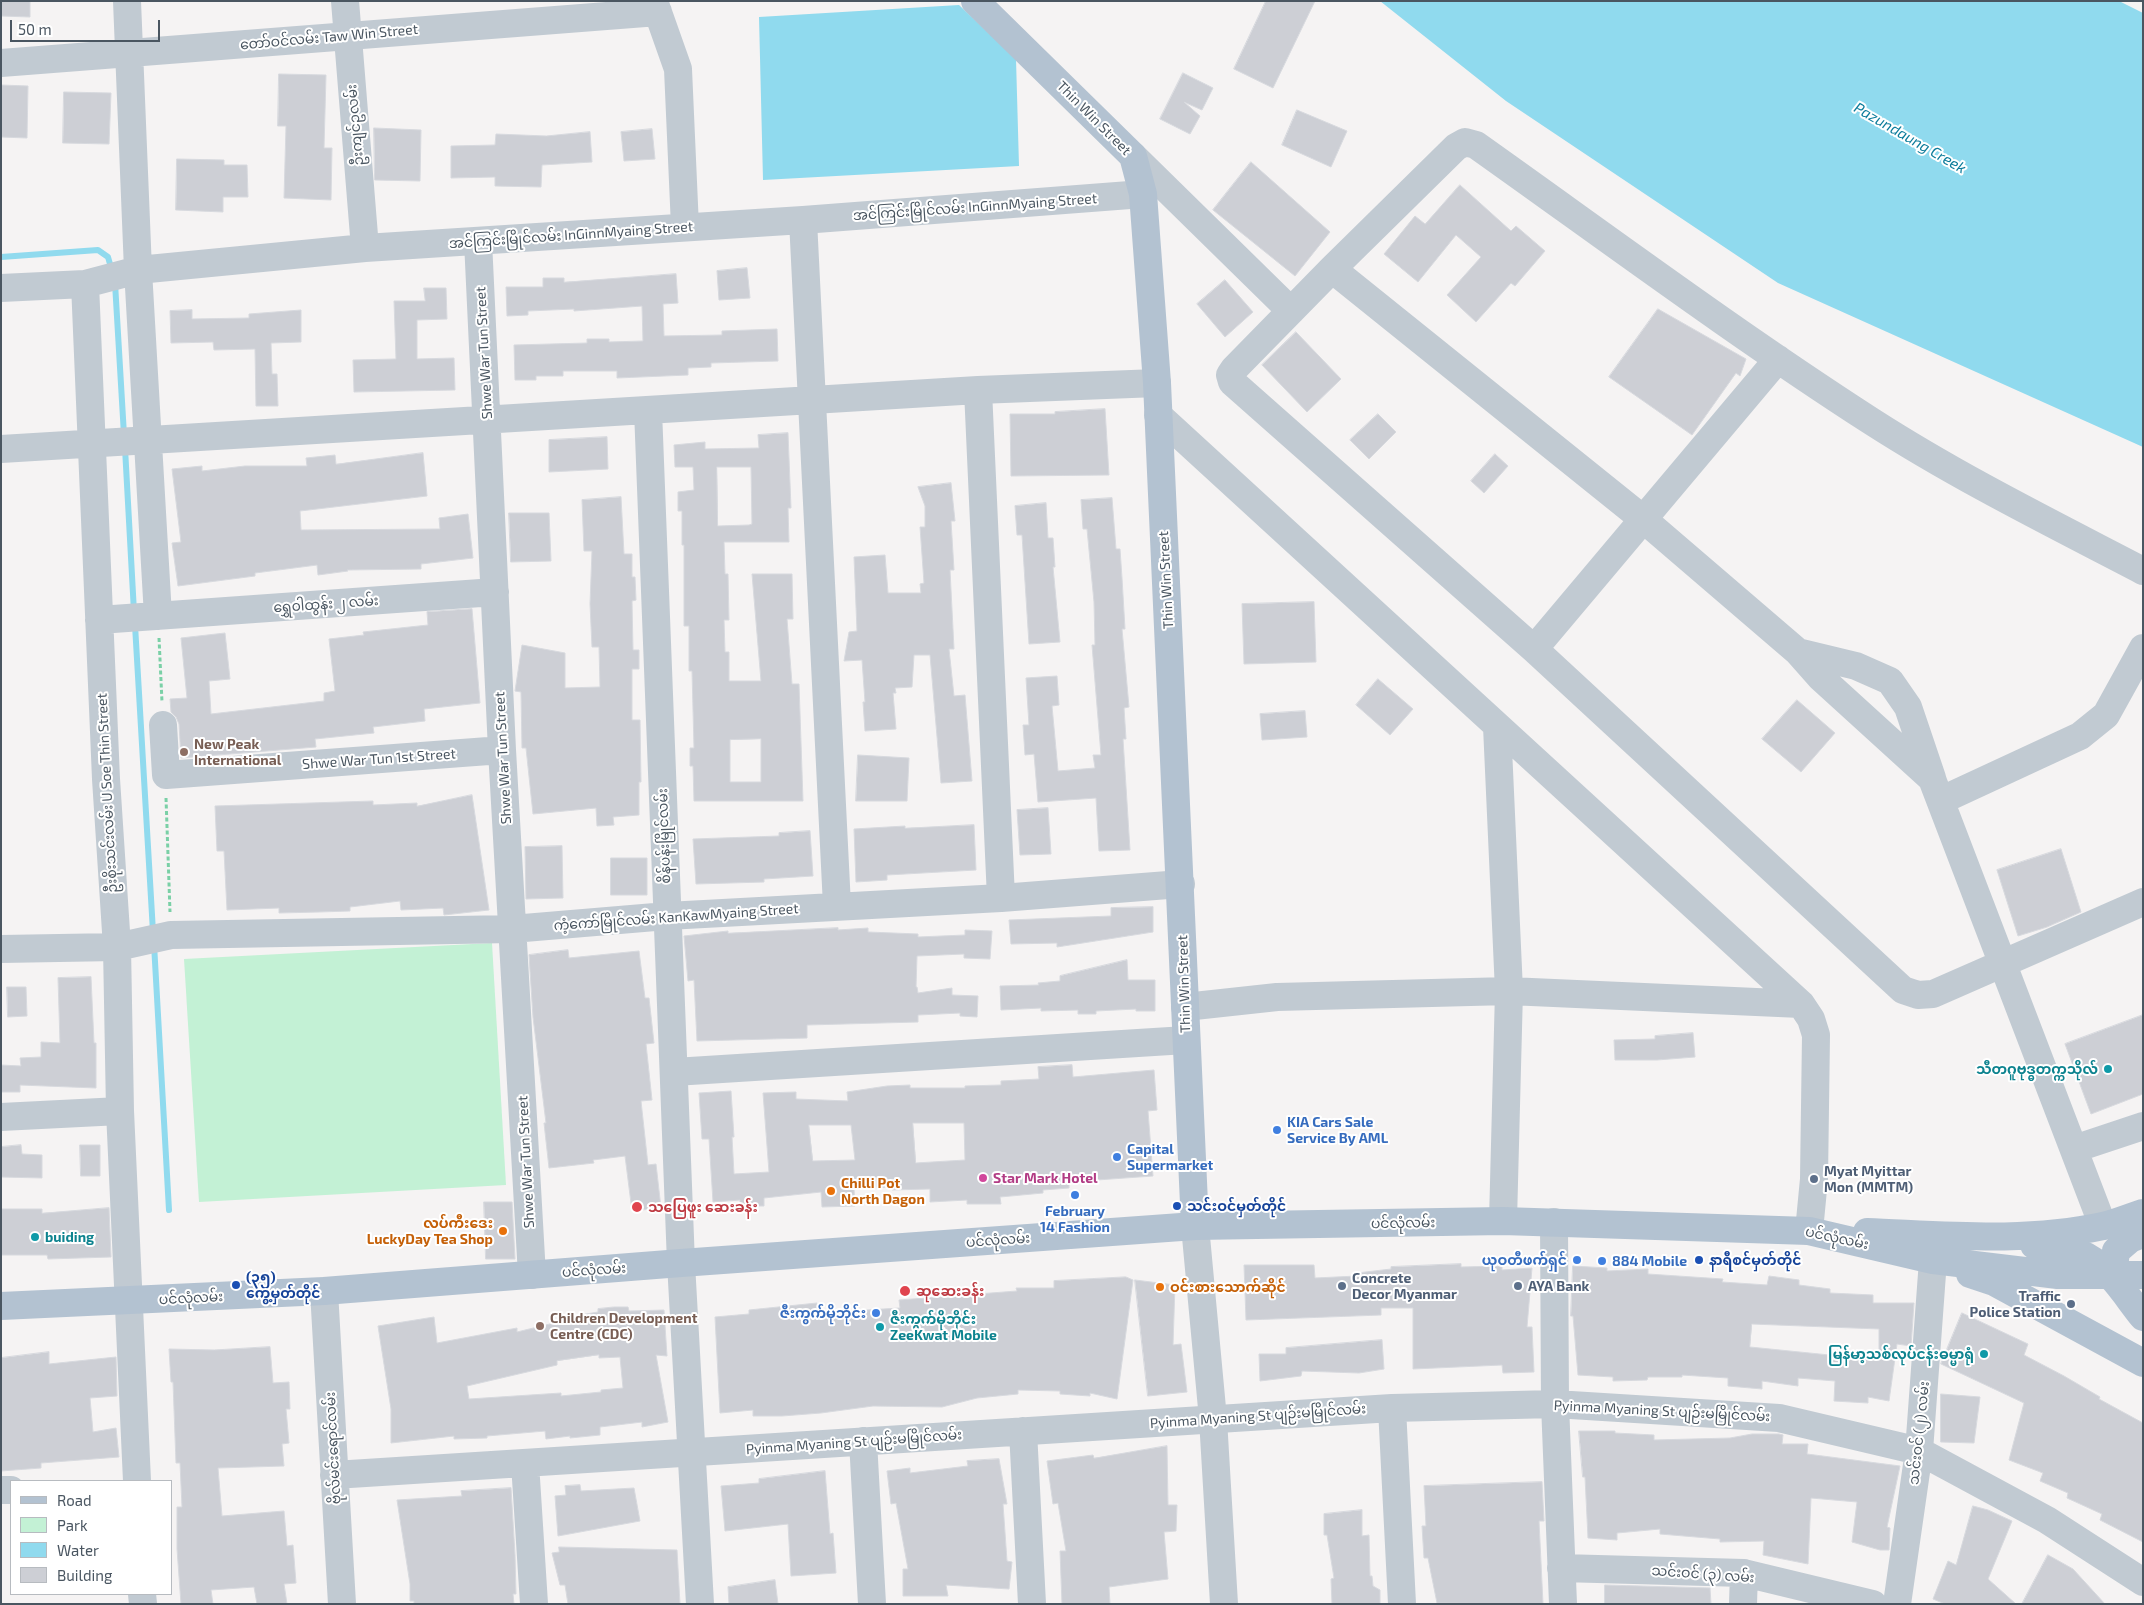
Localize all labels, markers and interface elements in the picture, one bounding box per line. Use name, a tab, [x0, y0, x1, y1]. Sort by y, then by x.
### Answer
scale bar	[12, 10, 162, 42]
text: 50 m	[18, 20, 52, 38]
street label: တော်ဝင်လမ်း Taw Win Street	[239, 21, 419, 53]
street label: Thin Win Street	[1053, 77, 1135, 159]
street label: ဦးကျင်ဥလမ်း	[343, 83, 367, 167]
water label: Pazundaung Creek	[1851, 99, 1969, 177]
street label: အင်ကြင်းမြိုင်လမ်း InGinnMyaing Street	[852, 190, 1098, 224]
street label: အင်ကြင်းမြိုင်လမ်း InGinnMyaing Street	[448, 218, 694, 252]
street label: Shwe War Tun Street	[472, 286, 496, 420]
street label: Thin Win Street	[1155, 531, 1177, 629]
street label: ရွှေ၀ါထွန်း ၂ လမ်း	[273, 592, 379, 616]
street label: Shwe War Tun Street	[491, 691, 515, 825]
street label: ဦးစိုးသင်းလမ်း U Soe Thin Street	[93, 693, 121, 893]
place label: New Peak International	[194, 736, 281, 769]
street label: Shwe War Tun 1st Street	[302, 745, 456, 773]
marker: New Peak International	[178, 746, 190, 758]
street label: စိန်ပန်းမြိုင်လမ်း	[654, 788, 674, 884]
street label: ကံ့ကော်မြိုင်လမ်း KanKawMyaing Street	[553, 900, 799, 934]
street label: Thin Win Street	[1174, 935, 1194, 1033]
place label: သီတဂူဗုဒ္ဓတက္ကသိုလ်	[1976, 1061, 2098, 1077]
marker: သီတဂူဗုဒ္ဓတက္ကသိုလ်	[2102, 1063, 2114, 1075]
street label: Shwe War Tun Street	[514, 1095, 538, 1229]
place label: KIA Cars Sale Service By AML	[1287, 1114, 1388, 1146]
marker: KIA Cars Sale Service By AML	[1271, 1124, 1283, 1136]
place label: Capital Supermarket	[1127, 1141, 1213, 1174]
marker: Capital Supermarket	[1111, 1151, 1123, 1163]
place label: Myat Myittar Mon (MMTM)	[1824, 1163, 1913, 1196]
place label: Star Mark Hotel	[993, 1170, 1098, 1186]
marker: Star Mark Hotel	[977, 1172, 989, 1184]
marker: Myat Myittar Mon (MMTM)	[1808, 1173, 1820, 1185]
place label: Chilli Pot North Dagon	[841, 1175, 925, 1208]
marker: Chilli Pot North Dagon	[825, 1185, 837, 1197]
marker: February 14 Fashion	[1069, 1189, 1081, 1201]
place label: သင်းဝင်မှတ်တိုင်	[1187, 1198, 1286, 1214]
place label: သပြေဖူး ဆေးခန်း	[648, 1199, 758, 1215]
marker: သပြေဖူး ဆေးခန်း	[630, 1200, 644, 1214]
marker: သင်းဝင်မှတ်တိုင်	[1171, 1200, 1183, 1212]
place label: February 14 Fashion	[1040, 1203, 1110, 1236]
street label: ပင်လုံလမ်း	[1371, 1214, 1435, 1232]
place label: လပ်ကီးဒေး LuckyDay Tea Shop	[367, 1215, 493, 1248]
street label: ပင်လုံလမ်း	[1804, 1223, 1870, 1253]
marker: လပ်ကီးဒေး LuckyDay Tea Shop	[497, 1225, 509, 1237]
place label: buiding	[45, 1229, 94, 1245]
street label: ပင်လုံလမ်း	[965, 1229, 1031, 1251]
marker: buiding	[29, 1231, 41, 1243]
place label: ယုဝတီဖက်ရှင်	[1482, 1252, 1567, 1268]
place label: နာရီစင်မှတ်တိုင်	[1709, 1252, 1801, 1268]
place label: 884 Mobile	[1612, 1253, 1687, 1269]
marker: ယုဝတီဖက်ရှင်	[1571, 1254, 1583, 1266]
marker: နာရီစင်မှတ်တိုင်	[1693, 1254, 1705, 1266]
marker: 884 Mobile	[1596, 1255, 1608, 1267]
street label: ပင်လုံလမ်း	[561, 1259, 627, 1281]
place label: (၃၅) ကွေ့မှတ်တိုင်	[246, 1269, 320, 1302]
place label: Concrete Decor Myanmar	[1352, 1270, 1457, 1302]
place label: AYA Bank	[1528, 1278, 1589, 1294]
marker: (၃၅) ကွေ့မှတ်တိုင်	[230, 1279, 242, 1291]
place label: ဝင်းစားသောက်ဆိုင်	[1170, 1279, 1286, 1295]
marker: Concrete Decor Myanmar	[1336, 1280, 1348, 1292]
marker: AYA Bank	[1512, 1280, 1524, 1292]
marker: ဝင်းစားသောက်ဆိုင်	[1154, 1281, 1166, 1293]
place label: ဆုဆေးခန်း	[916, 1283, 984, 1299]
marker: ဆုဆေးခန်း	[898, 1284, 912, 1298]
street label: ပင်လုံလမ်း	[158, 1288, 224, 1308]
place label: Traffic Police Station	[1970, 1288, 2061, 1320]
marker: Traffic Police Station	[2065, 1298, 2077, 1310]
place label: ဇီးကွက်မိုဘိုင်း	[780, 1305, 866, 1321]
marker: ဇီးကွက်မိုဘိုင်း	[870, 1307, 882, 1319]
place label: Children Development Centre (CDC)	[550, 1310, 697, 1342]
place label: ဇီးကွက်မိုဘိုင်း ZeeKwat Mobile	[890, 1311, 997, 1344]
marker: Children Development Centre (CDC)	[534, 1320, 546, 1332]
marker: ဇီးကွက်မိုဘိုင်း ZeeKwat Mobile	[874, 1321, 886, 1333]
place label: မြန်မာ့သစ်လုပ်ငန်းဓမ္မာရုံ	[1828, 1346, 1974, 1362]
marker: မြန်မာ့သစ်လုပ်ငန်းဓမ္မာရုံ	[1978, 1348, 1990, 1360]
street label: သင်းဝင် (၂) လမ်း	[1905, 1380, 1933, 1486]
street label: ဗိုလ်မင်းရောင်လမ်း	[322, 1391, 344, 1505]
street label: Pyinma Myaning St ပျဉ်းမမြိုင်လမ်း	[1553, 1397, 1771, 1425]
street label: Pyinma Myaning St ပျဉ်းမမြိုင်လမ်း	[1149, 1400, 1367, 1432]
street label: Pyinma Myaning St ပျဉ်းမမြိုင်လမ်း	[745, 1426, 963, 1458]
legend	[10, 1480, 172, 1595]
text: Road	[57, 1491, 92, 1509]
text: Park	[57, 1516, 88, 1534]
text: Water	[57, 1541, 99, 1559]
street label: သင်းဝင် (၃) လမ်း	[1651, 1562, 1755, 1586]
text: Building	[57, 1566, 112, 1584]

